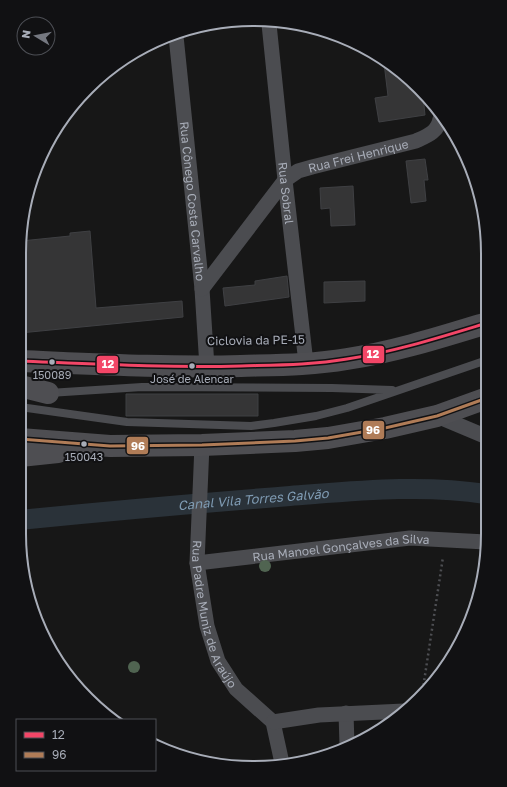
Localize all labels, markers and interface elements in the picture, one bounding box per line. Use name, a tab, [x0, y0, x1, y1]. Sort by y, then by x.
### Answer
north arrow	[16, 16, 56, 56]
text: N	[19, 29, 33, 39]
street label: Rua Cônego Costa Carvalho	[177, 121, 209, 282]
street label: Rua Frei Henrique	[306, 136, 410, 175]
street label: Rua Sobral	[276, 161, 298, 225]
street label: Ciclovia da PE-15	[207, 332, 305, 348]
line badge: 12	[362, 345, 385, 364]
text: 12	[367, 347, 379, 360]
line badge: 12	[96, 355, 119, 374]
marker: 150089	[47, 357, 57, 367]
text: 12	[102, 357, 114, 370]
marker: José de Alencar	[187, 361, 197, 371]
place label: 150089	[33, 368, 71, 381]
place label: José de Alencar	[150, 372, 235, 385]
line badge: 96	[362, 420, 385, 440]
text: 96	[366, 423, 380, 436]
line badge: 96	[126, 436, 149, 455]
marker: 150043	[79, 439, 89, 449]
text: 96	[131, 439, 145, 452]
place label: 150043	[65, 450, 103, 463]
water label: Canal Vila Torres Galvão	[177, 485, 330, 513]
street label: Rua Manoel Gonçalves da Silva	[252, 530, 430, 564]
street label: Rua Padre Muniz de Araújo	[189, 540, 241, 690]
legend	[16, 719, 156, 771]
text: 12	[52, 727, 65, 742]
text: 96	[52, 747, 67, 762]

